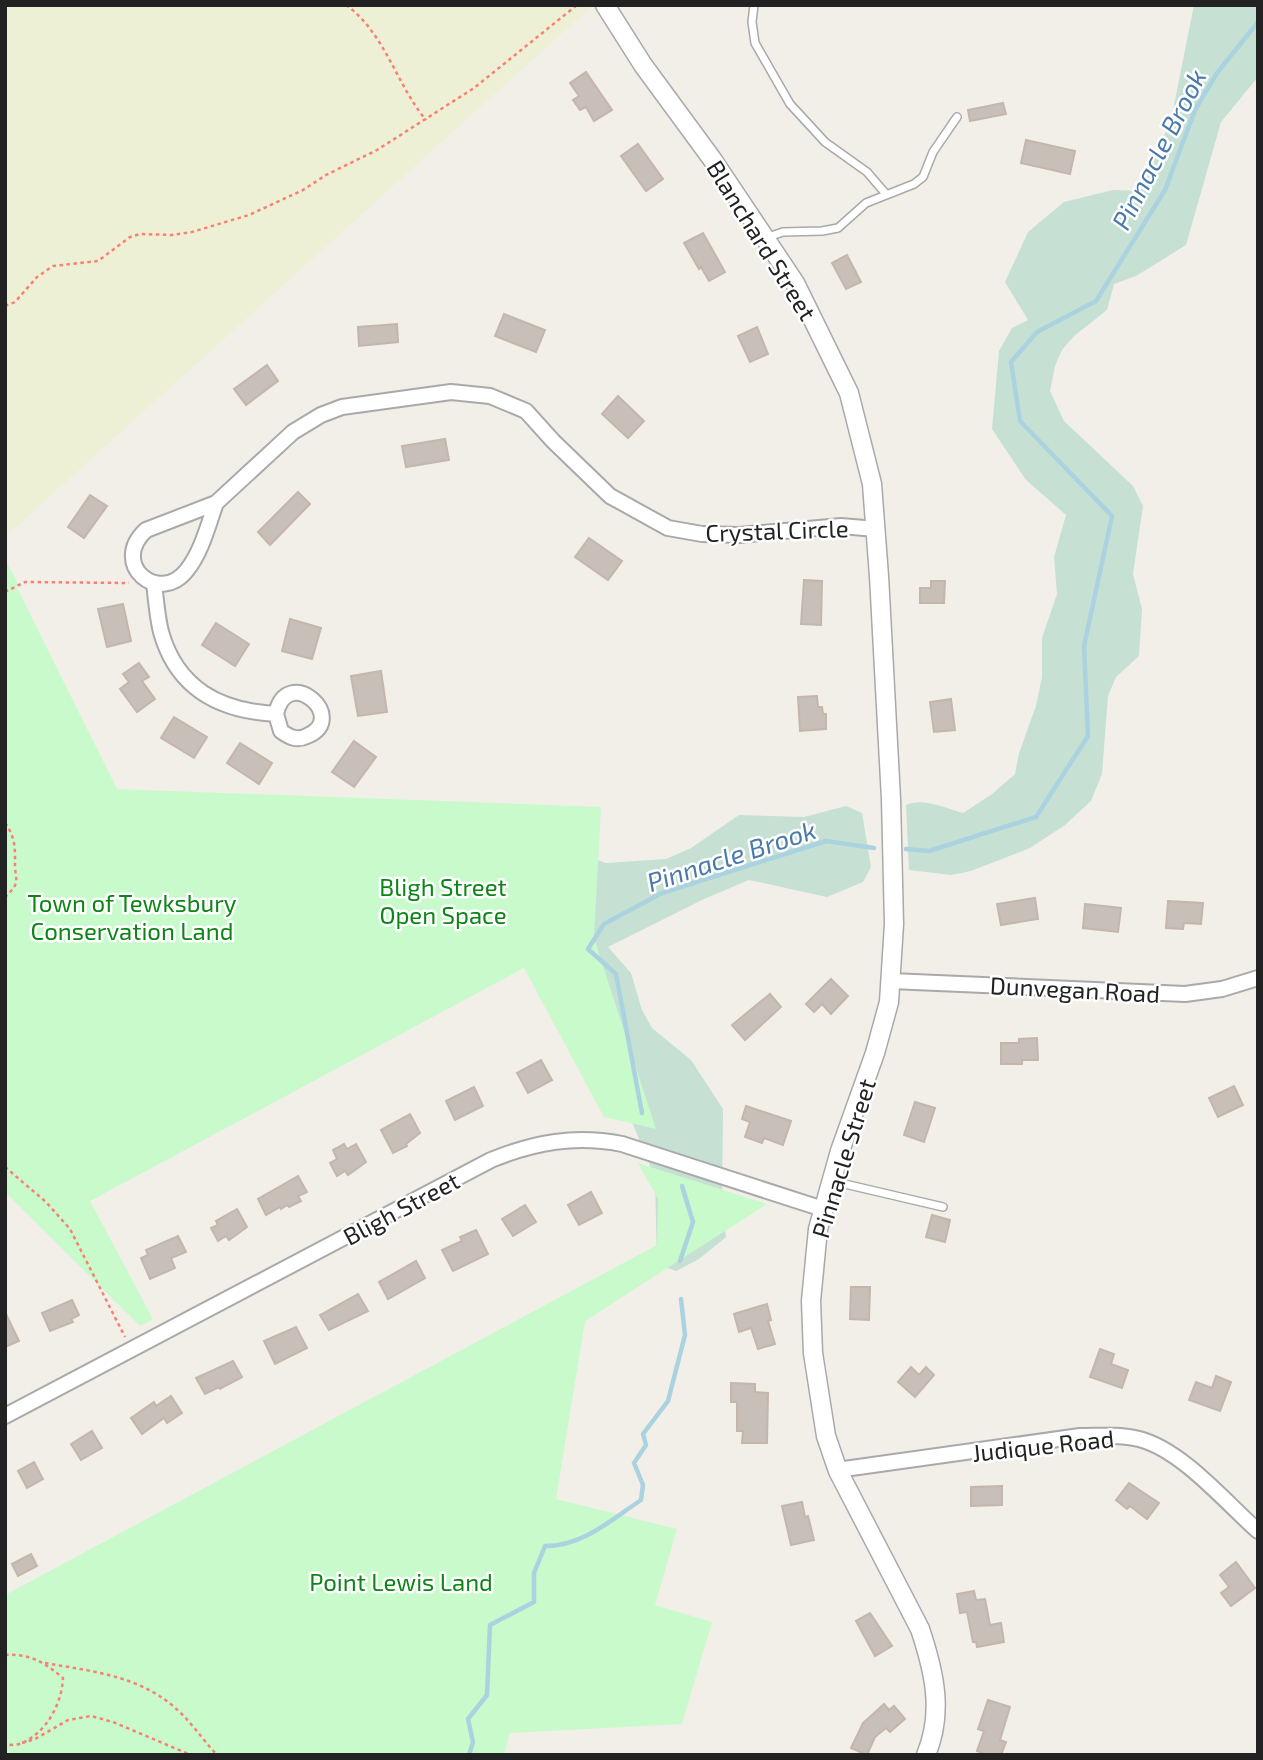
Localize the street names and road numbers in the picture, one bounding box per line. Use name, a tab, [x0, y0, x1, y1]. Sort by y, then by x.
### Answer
street label: Blanchard Street	[701, 155, 823, 325]
street label: Crystal Circle	[705, 513, 849, 547]
street label: Dunvegan Road	[989, 970, 1161, 1008]
street label: Pinnacle Street	[805, 1075, 881, 1241]
street label: Bligh Street	[338, 1165, 464, 1251]
street label: Judique Road	[971, 1423, 1115, 1467]

